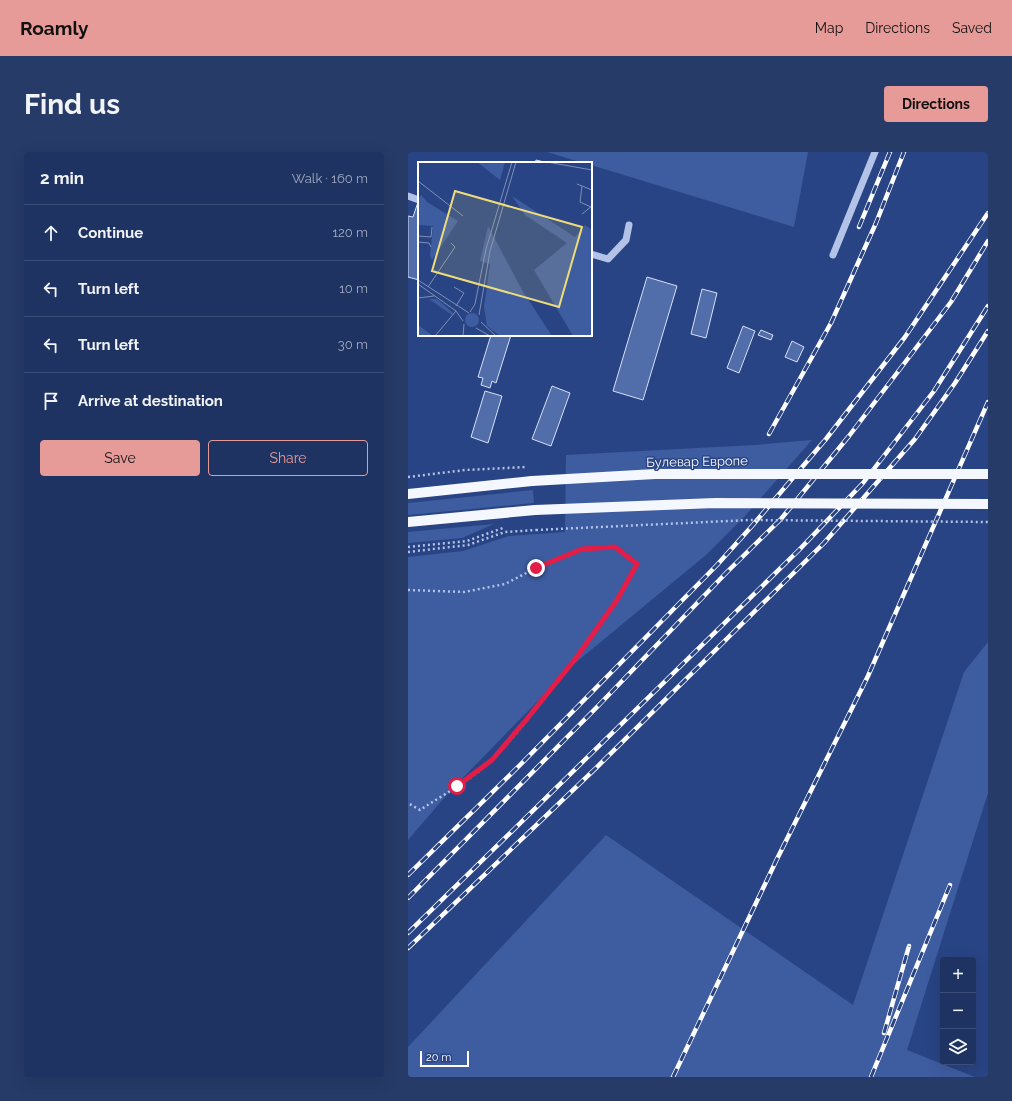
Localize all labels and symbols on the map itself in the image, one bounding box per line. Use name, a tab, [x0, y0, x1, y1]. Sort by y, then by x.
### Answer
inset map	[418, 162, 592, 336]
street label: Булевар Европе	[646, 453, 748, 470]
route end	[527, 559, 545, 577]
route start	[448, 777, 466, 795]
scale bar	[420, 1049, 469, 1068]

